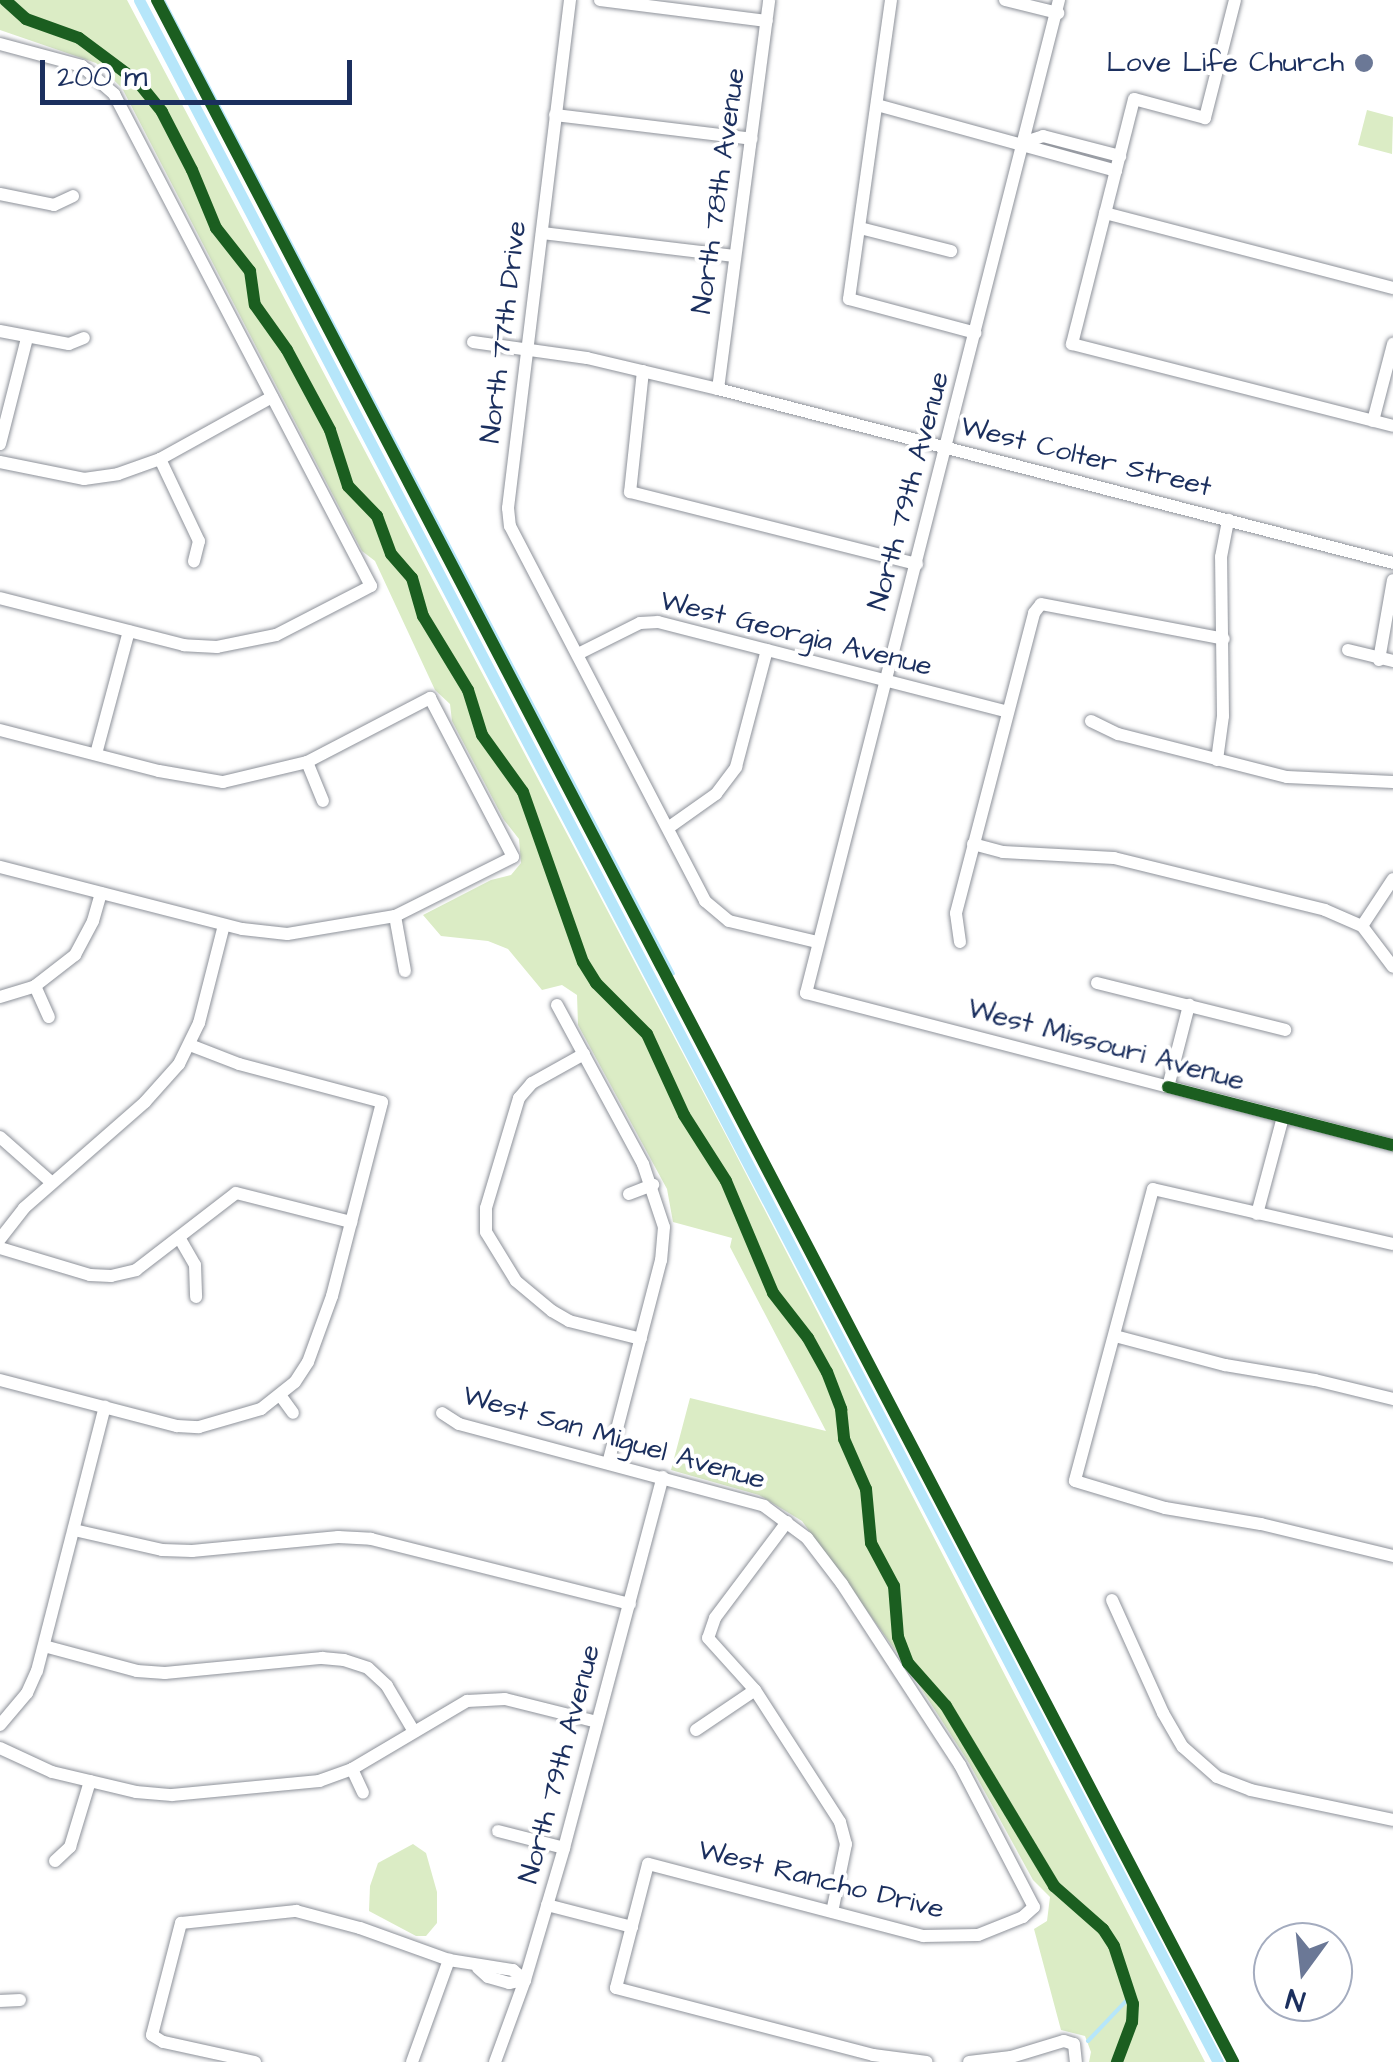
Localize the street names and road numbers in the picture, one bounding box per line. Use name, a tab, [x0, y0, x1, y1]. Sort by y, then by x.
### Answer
street label: North 78th Avenue	[685, 66, 753, 316]
street label: North 77th Drive	[474, 219, 534, 445]
street label: North 79th Avenue	[861, 368, 957, 614]
street label: West Colter Street	[957, 410, 1215, 504]
street label: West Georgia Avenue	[657, 584, 935, 684]
street label: West Missouri Avenue	[964, 992, 1248, 1098]
street label: West San Miguel Avenue	[459, 1379, 769, 1497]
street label: North 79th Avenue	[512, 1641, 608, 1887]
street label: West Rancho Drive	[695, 1833, 947, 1927]

